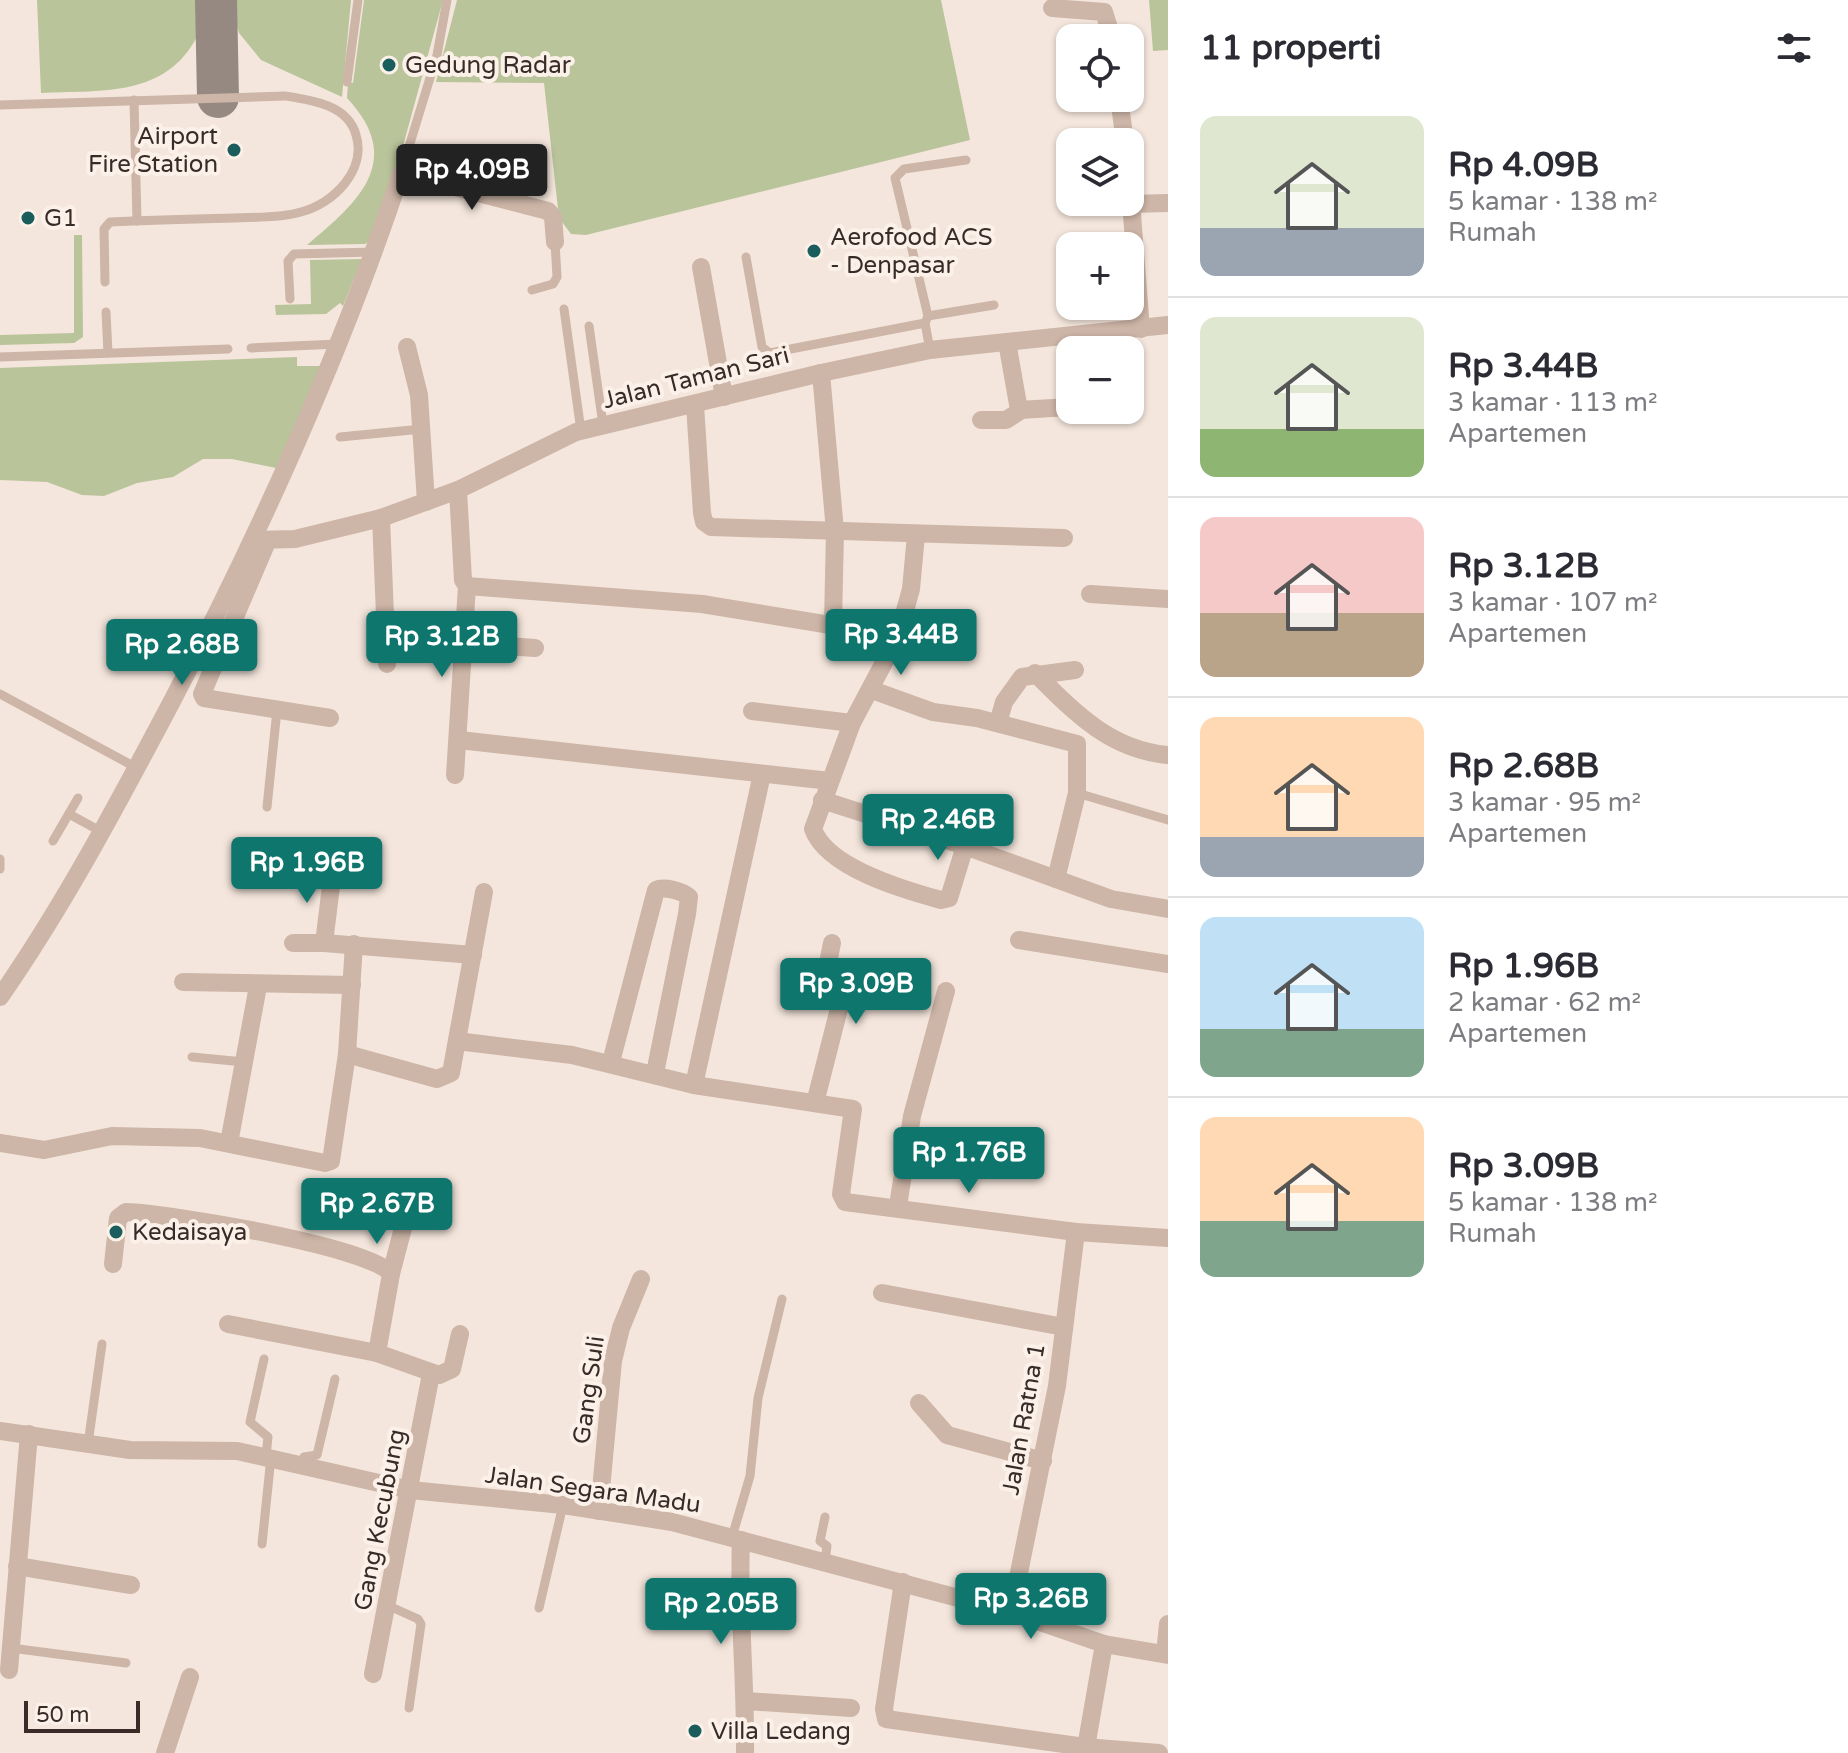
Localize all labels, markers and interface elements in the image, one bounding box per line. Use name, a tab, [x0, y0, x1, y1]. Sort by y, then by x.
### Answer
map controls	[1056, 24, 1144, 424]
button: locate	[1056, 24, 1144, 112]
icon: filters	[1772, 26, 1816, 70]
text: 11 properti	[1200, 28, 1381, 69]
place label: Gedung Radar	[405, 51, 572, 80]
marker: Gedung Radar	[380, 56, 398, 74]
place label: Airport Fire Station	[88, 122, 218, 179]
button: layers	[1056, 128, 1144, 216]
marker: Airport Fire Station	[225, 141, 243, 159]
pin: Rp 4.09B	[389, 144, 555, 212]
text: Rp 4.09B	[1448, 145, 1599, 186]
icon: home	[1264, 148, 1360, 244]
text: Rp 4.09B	[414, 154, 530, 185]
text: 5 kamar · 138 m²	[1448, 186, 1658, 217]
place label: G1	[44, 204, 77, 233]
marker: G1	[19, 209, 37, 227]
text: Rumah	[1448, 217, 1537, 248]
place label: Aerofood ACS - Denpasar	[830, 223, 993, 280]
button: +	[1056, 232, 1144, 320]
marker: Aerofood ACS - Denpasar	[805, 242, 823, 260]
button: −	[1056, 336, 1144, 424]
street label: Jalan Taman Sari	[600, 341, 792, 415]
text: Rp 3.44B	[1448, 346, 1598, 387]
icon: home	[1264, 349, 1360, 445]
text: 3 kamar · 113 m²	[1448, 387, 1658, 418]
text: Apartemen	[1448, 418, 1587, 449]
text: Rp 3.12B	[1448, 546, 1599, 587]
icon: home	[1264, 549, 1360, 645]
text: 3 kamar · 107 m²	[1448, 587, 1658, 618]
pin: Rp 3.44B	[818, 609, 984, 677]
pin: Rp 3.12B	[359, 611, 525, 679]
text: Apartemen	[1448, 618, 1587, 649]
pin: Rp 2.68B	[99, 619, 265, 687]
text: Rp 3.44B	[844, 619, 958, 650]
text: Rp 3.12B	[384, 621, 500, 652]
text: Rp 2.68B	[124, 629, 240, 660]
text: Rp 2.68B	[1448, 746, 1599, 787]
icon: home	[1264, 749, 1360, 845]
text: 3 kamar · 95 m²	[1448, 787, 1641, 818]
pin: Rp 2.46B	[855, 794, 1021, 862]
text: Rp 2.46B	[881, 804, 995, 835]
text: Apartemen	[1448, 818, 1587, 849]
pin: Rp 1.96B	[224, 837, 390, 905]
text: Rp 1.96B	[249, 847, 365, 878]
text: Rp 1.96B	[1448, 946, 1599, 987]
icon: home	[1264, 949, 1360, 1045]
pin: Rp 3.09B	[773, 958, 939, 1026]
text: Rp 3.09B	[798, 968, 914, 999]
text: 2 kamar · 62 m²	[1448, 987, 1641, 1018]
text: Apartemen	[1448, 1018, 1587, 1049]
pin: Rp 1.76B	[886, 1127, 1052, 1195]
text: Rp 1.76B	[911, 1137, 1027, 1168]
text: Rp 3.09B	[1448, 1146, 1599, 1187]
icon: home	[1264, 1149, 1360, 1245]
pin: Rp 2.67B	[294, 1178, 460, 1246]
text: 5 kamar · 138 m²	[1448, 1187, 1658, 1218]
text: Rp 2.67B	[319, 1188, 435, 1219]
place label: Kedaisaya	[132, 1218, 247, 1247]
text: Rumah	[1448, 1218, 1537, 1249]
marker: Kedaisaya	[107, 1223, 125, 1241]
street label: Gang Suli	[567, 1334, 611, 1446]
street label: Jalan Ratna 1	[996, 1341, 1052, 1497]
street label: Gang Kecubung	[348, 1427, 412, 1613]
street label: Jalan Segara Madu	[483, 1461, 703, 1519]
pin: Rp 3.26B	[948, 1573, 1114, 1641]
pin: Rp 2.05B	[638, 1578, 804, 1646]
text: Rp 3.26B	[973, 1583, 1089, 1614]
text: Rp 2.05B	[663, 1588, 779, 1619]
scale bar	[24, 1697, 140, 1733]
text: 50 m	[36, 1702, 90, 1728]
place label: Villa Ledang	[711, 1717, 851, 1746]
marker: Villa Ledang	[686, 1722, 704, 1740]

